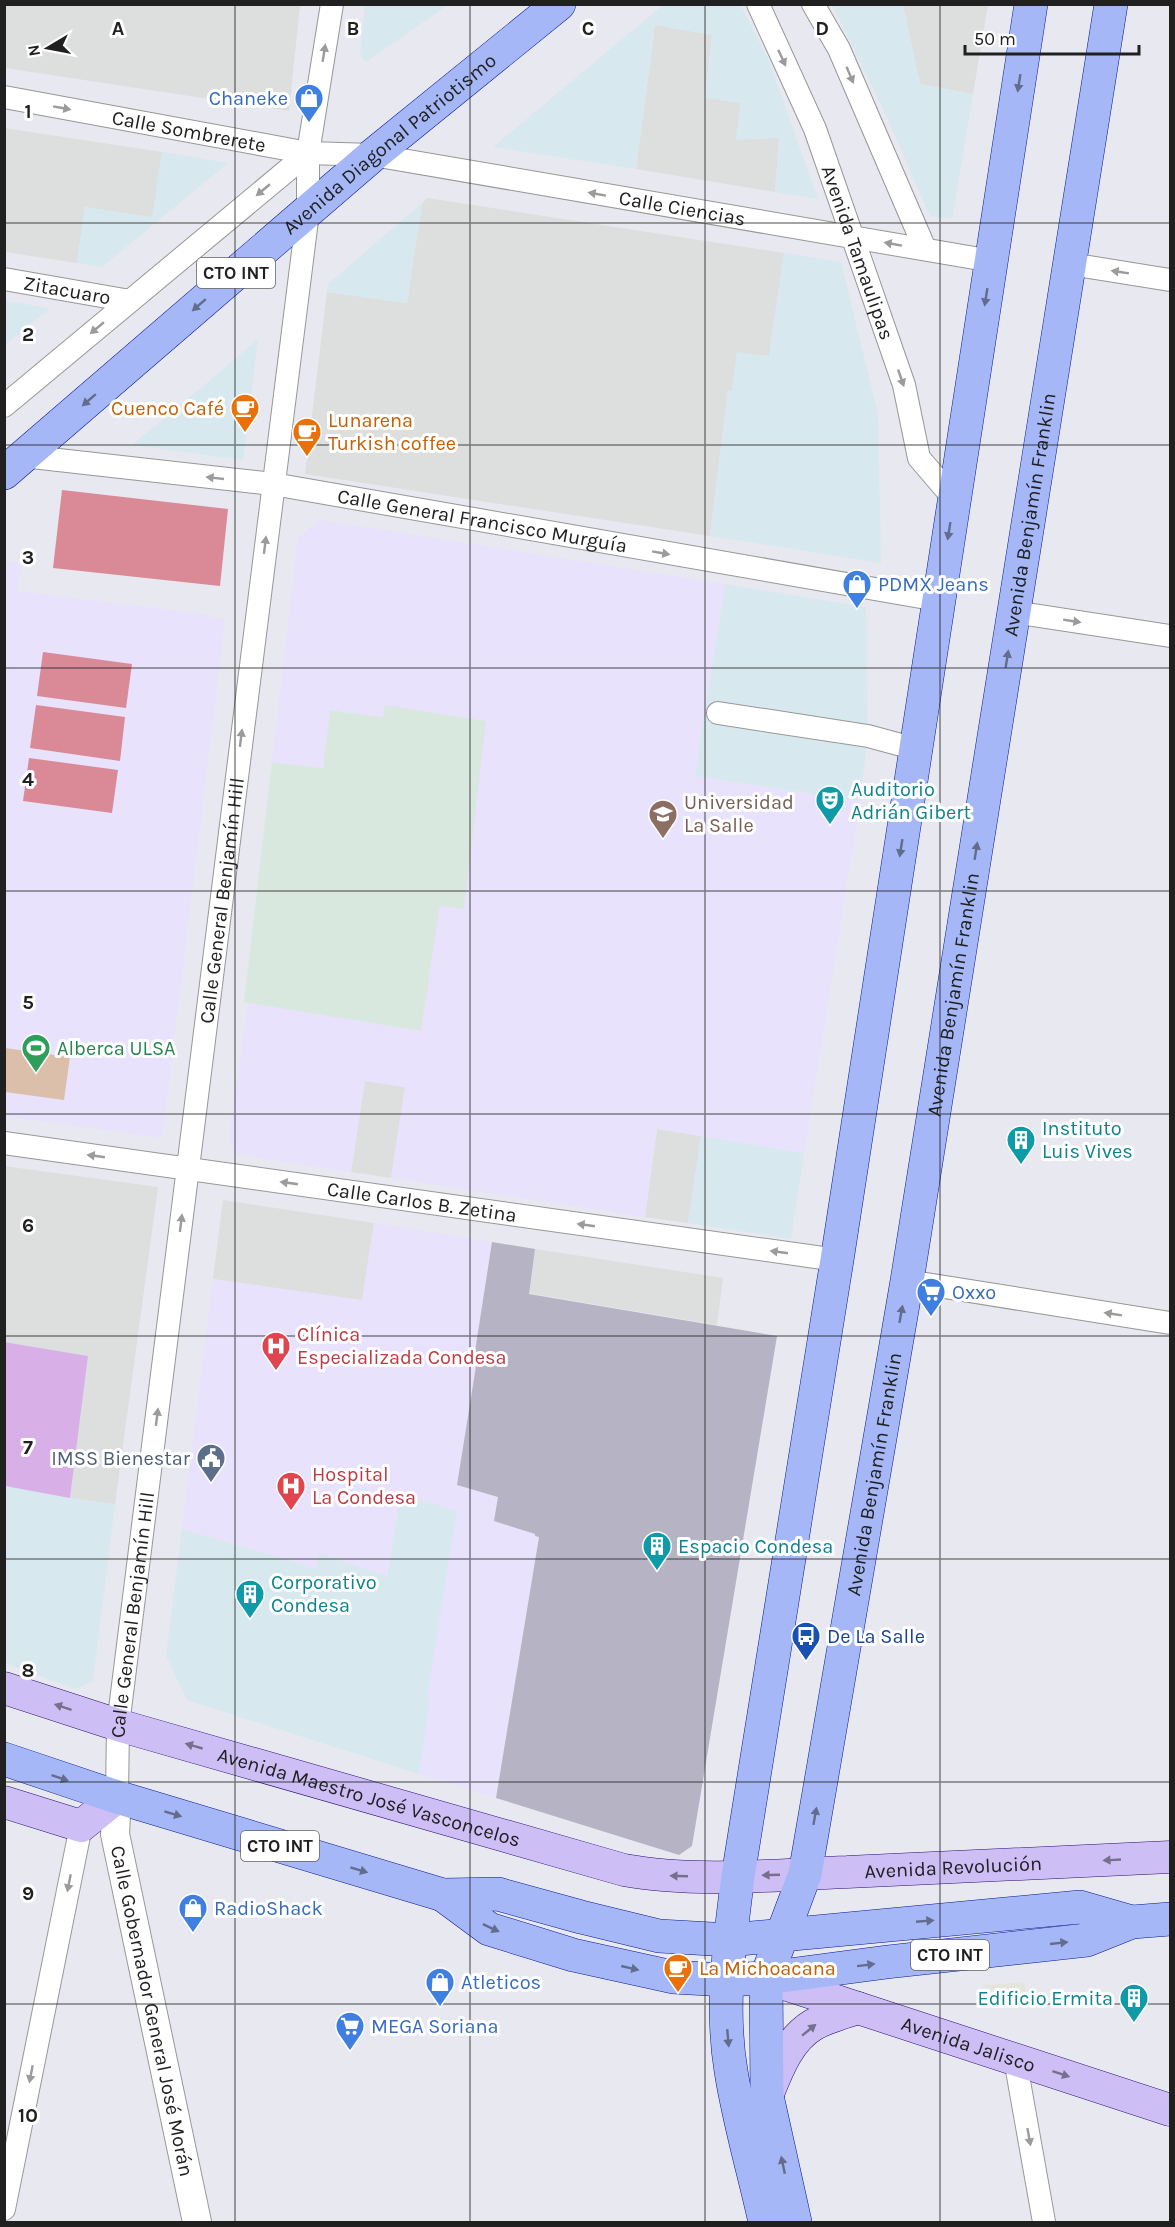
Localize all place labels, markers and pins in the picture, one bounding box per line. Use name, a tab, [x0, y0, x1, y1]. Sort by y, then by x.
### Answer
shop icon: Chaneke	[293, 82, 325, 124]
place label: Chaneke	[209, 87, 288, 110]
cafe icon: Cuenco Café	[229, 392, 261, 434]
place label: Cuenco Café	[111, 397, 224, 420]
place label: Lunarena Turkish coffee	[328, 409, 456, 455]
cafe icon: Lunarena Turkish coffee	[291, 416, 323, 458]
shop icon: PDMX Jeans	[841, 568, 873, 610]
place label: PDMX Jeans	[878, 573, 989, 596]
place label: Auditorio Adrián Gibert	[851, 778, 972, 824]
theatre icon: Auditorio Adrián Gibert	[814, 784, 846, 826]
place label: Universidad La Salle	[684, 791, 794, 837]
school or university icon: Universidad La Salle	[647, 798, 679, 840]
sports icon: Alberca ULSA	[20, 1032, 52, 1074]
place label: Alberca ULSA	[57, 1037, 176, 1060]
place label: Instituto Luis Vives	[1042, 1117, 1133, 1163]
building icon: Instituto Luis Vives	[1005, 1124, 1037, 1166]
supermarket icon: Oxxo	[915, 1276, 947, 1318]
place label: Oxxo	[952, 1281, 996, 1304]
place label: Clínica Especializada Condesa	[297, 1323, 507, 1369]
hospital icon: Clínica Especializada Condesa	[260, 1330, 292, 1372]
public building icon: IMSS Bienestar	[195, 1442, 227, 1484]
place label: IMSS Bienestar	[51, 1447, 191, 1470]
place label: Hospital La Condesa	[312, 1463, 416, 1509]
hospital icon: Hospital La Condesa	[275, 1470, 307, 1512]
building icon: Espacio Condesa	[641, 1530, 673, 1572]
place label: Espacio Condesa	[678, 1535, 833, 1558]
place label: Corporativo Condesa	[271, 1571, 377, 1617]
building icon: Corporativo Condesa	[234, 1578, 266, 1620]
bus stop icon: De La Salle	[790, 1620, 822, 1662]
place label: De La Salle	[827, 1625, 925, 1648]
shop icon: RadioShack	[177, 1892, 209, 1934]
place label: RadioShack	[214, 1897, 323, 1920]
cafe icon: La Michoacana	[662, 1952, 694, 1994]
place label: La Michoacana	[699, 1957, 836, 1980]
shop icon: Atleticos	[424, 1966, 456, 2008]
place label: Atleticos	[461, 1971, 541, 1994]
building icon: Edificio Ermita	[1118, 1982, 1150, 2024]
place label: Edificio Ermita	[978, 1987, 1113, 2010]
supermarket icon: MEGA Soriana	[334, 2010, 366, 2052]
place label: MEGA Soriana	[371, 2015, 499, 2038]

